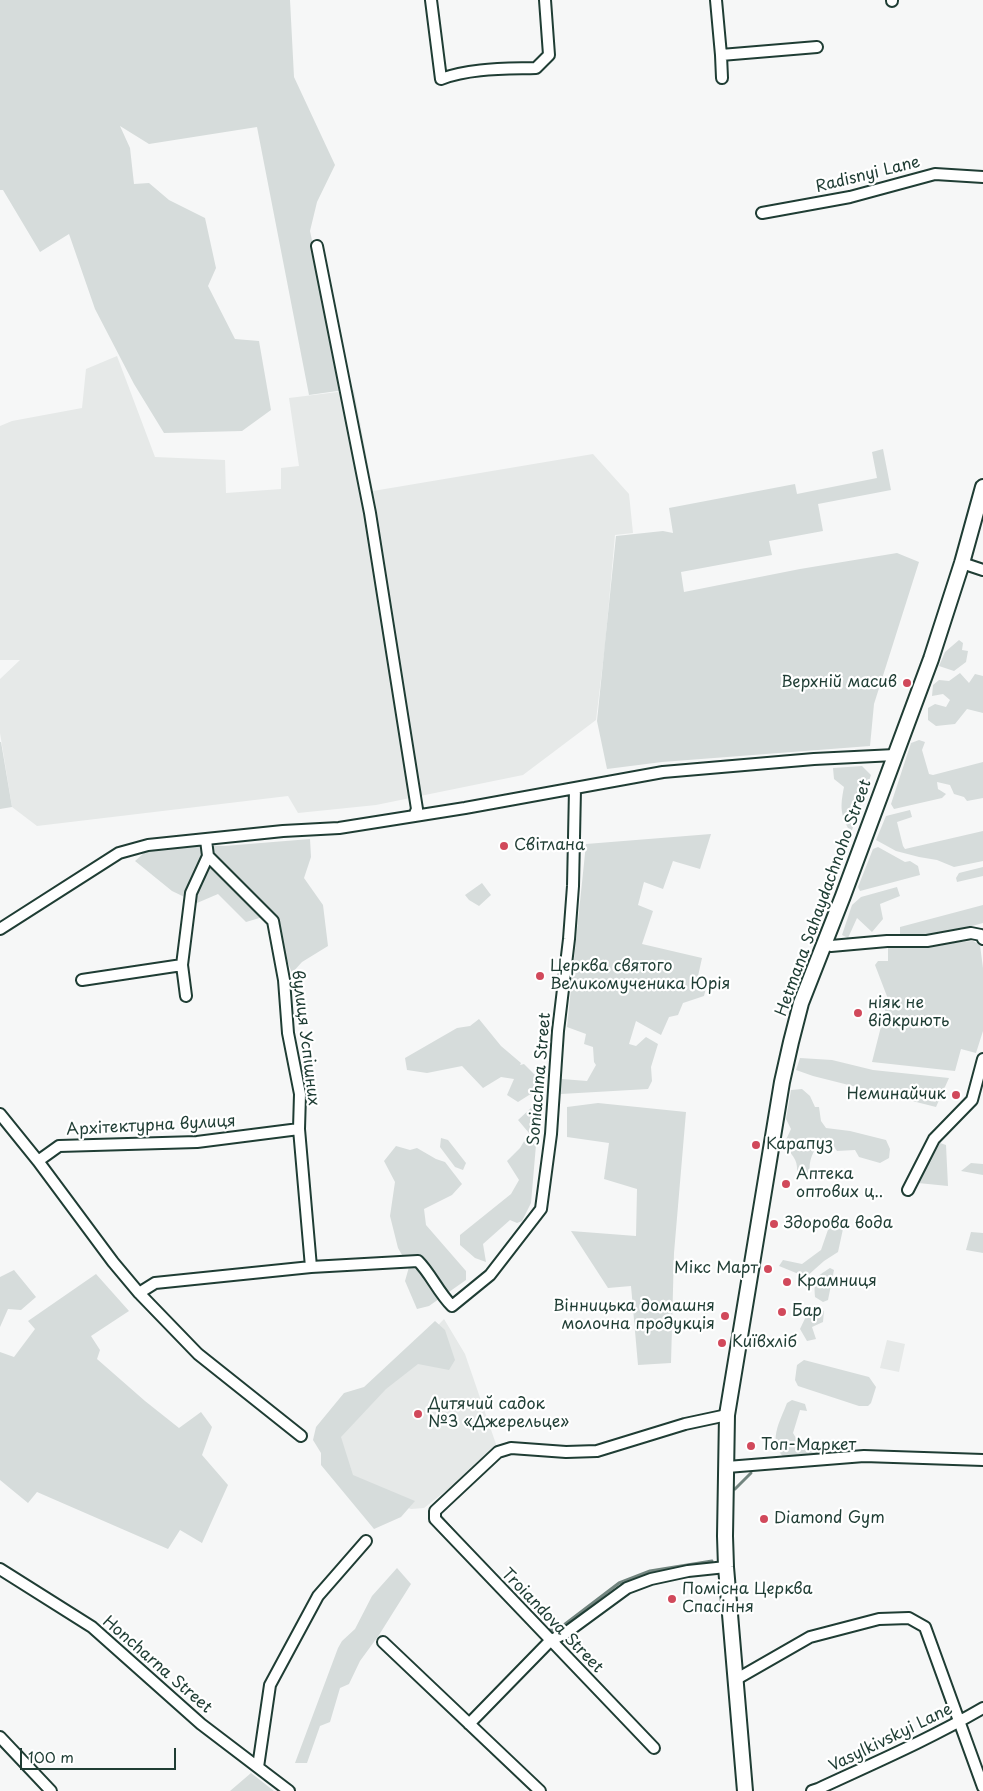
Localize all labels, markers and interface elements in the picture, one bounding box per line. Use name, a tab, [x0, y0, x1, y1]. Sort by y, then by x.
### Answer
street label: Radisnyi Lane	[814, 153, 922, 197]
place label: Верхній масив	[781, 673, 897, 693]
marker: Верхній масив	[901, 677, 913, 689]
street label: Hetmana Sahaydachnoho Street	[772, 777, 876, 1019]
place label: Світлана	[514, 836, 585, 856]
marker: Світлана	[498, 840, 510, 852]
place label: Церква святого Великомученика Юрія	[550, 957, 730, 995]
street label: вулиця Успішних	[287, 969, 323, 1107]
marker: Церква святого Великомученика Юрія	[534, 970, 546, 982]
place label: ніяк не відкриють	[868, 994, 949, 1032]
marker: ніяк не відкриють	[852, 1007, 864, 1019]
street label: Soniachna Street	[525, 1012, 555, 1146]
place label: Неминайчик	[847, 1085, 946, 1105]
marker: Неминайчик	[950, 1089, 962, 1101]
street label: Архітектурна вулиця	[66, 1112, 236, 1140]
place label: Карапуз	[766, 1135, 833, 1155]
marker: Карапуз	[750, 1139, 762, 1151]
place label: Аптека оптових ц‥	[796, 1165, 883, 1203]
marker: Аптека оптових ц‥	[780, 1178, 792, 1190]
place label: Здорова вода	[784, 1214, 893, 1234]
marker: Здорова вода	[768, 1218, 780, 1230]
place label: Мікс Март	[674, 1259, 758, 1279]
marker: Мікс Март	[762, 1263, 774, 1275]
place label: Крамниця	[797, 1272, 877, 1292]
marker: Крамниця	[781, 1276, 793, 1288]
place label: Вінницька домашня молочна продукція	[553, 1297, 715, 1335]
place label: Бар	[792, 1302, 822, 1322]
marker: Бар	[776, 1306, 788, 1318]
marker: Вінницька домашня молочна продукція	[719, 1310, 731, 1322]
place label: Київхліб	[732, 1333, 797, 1353]
marker: Київхліб	[716, 1337, 728, 1349]
place label: Дитячий садок №3 «Джерельце»	[428, 1395, 569, 1433]
marker: Дитячий садок №3 «Джерельце»	[412, 1408, 424, 1420]
place label: Топ-Маркет	[761, 1436, 856, 1456]
marker: Топ-Маркет	[745, 1440, 757, 1452]
place label: Diamond Gym	[774, 1509, 885, 1529]
marker: Diamond Gym	[758, 1513, 770, 1525]
street label: Troiandova Street	[497, 1565, 607, 1677]
place label: Помісна Церква Спасіння	[682, 1580, 813, 1618]
marker: Помісна Церква Спасіння	[666, 1593, 678, 1605]
street label: Honcharna Street	[98, 1612, 216, 1718]
street label: Vasylkivskyi Lane	[826, 1700, 956, 1776]
scale bar	[22, 1738, 179, 1770]
text: 100 m	[28, 1745, 74, 1768]

